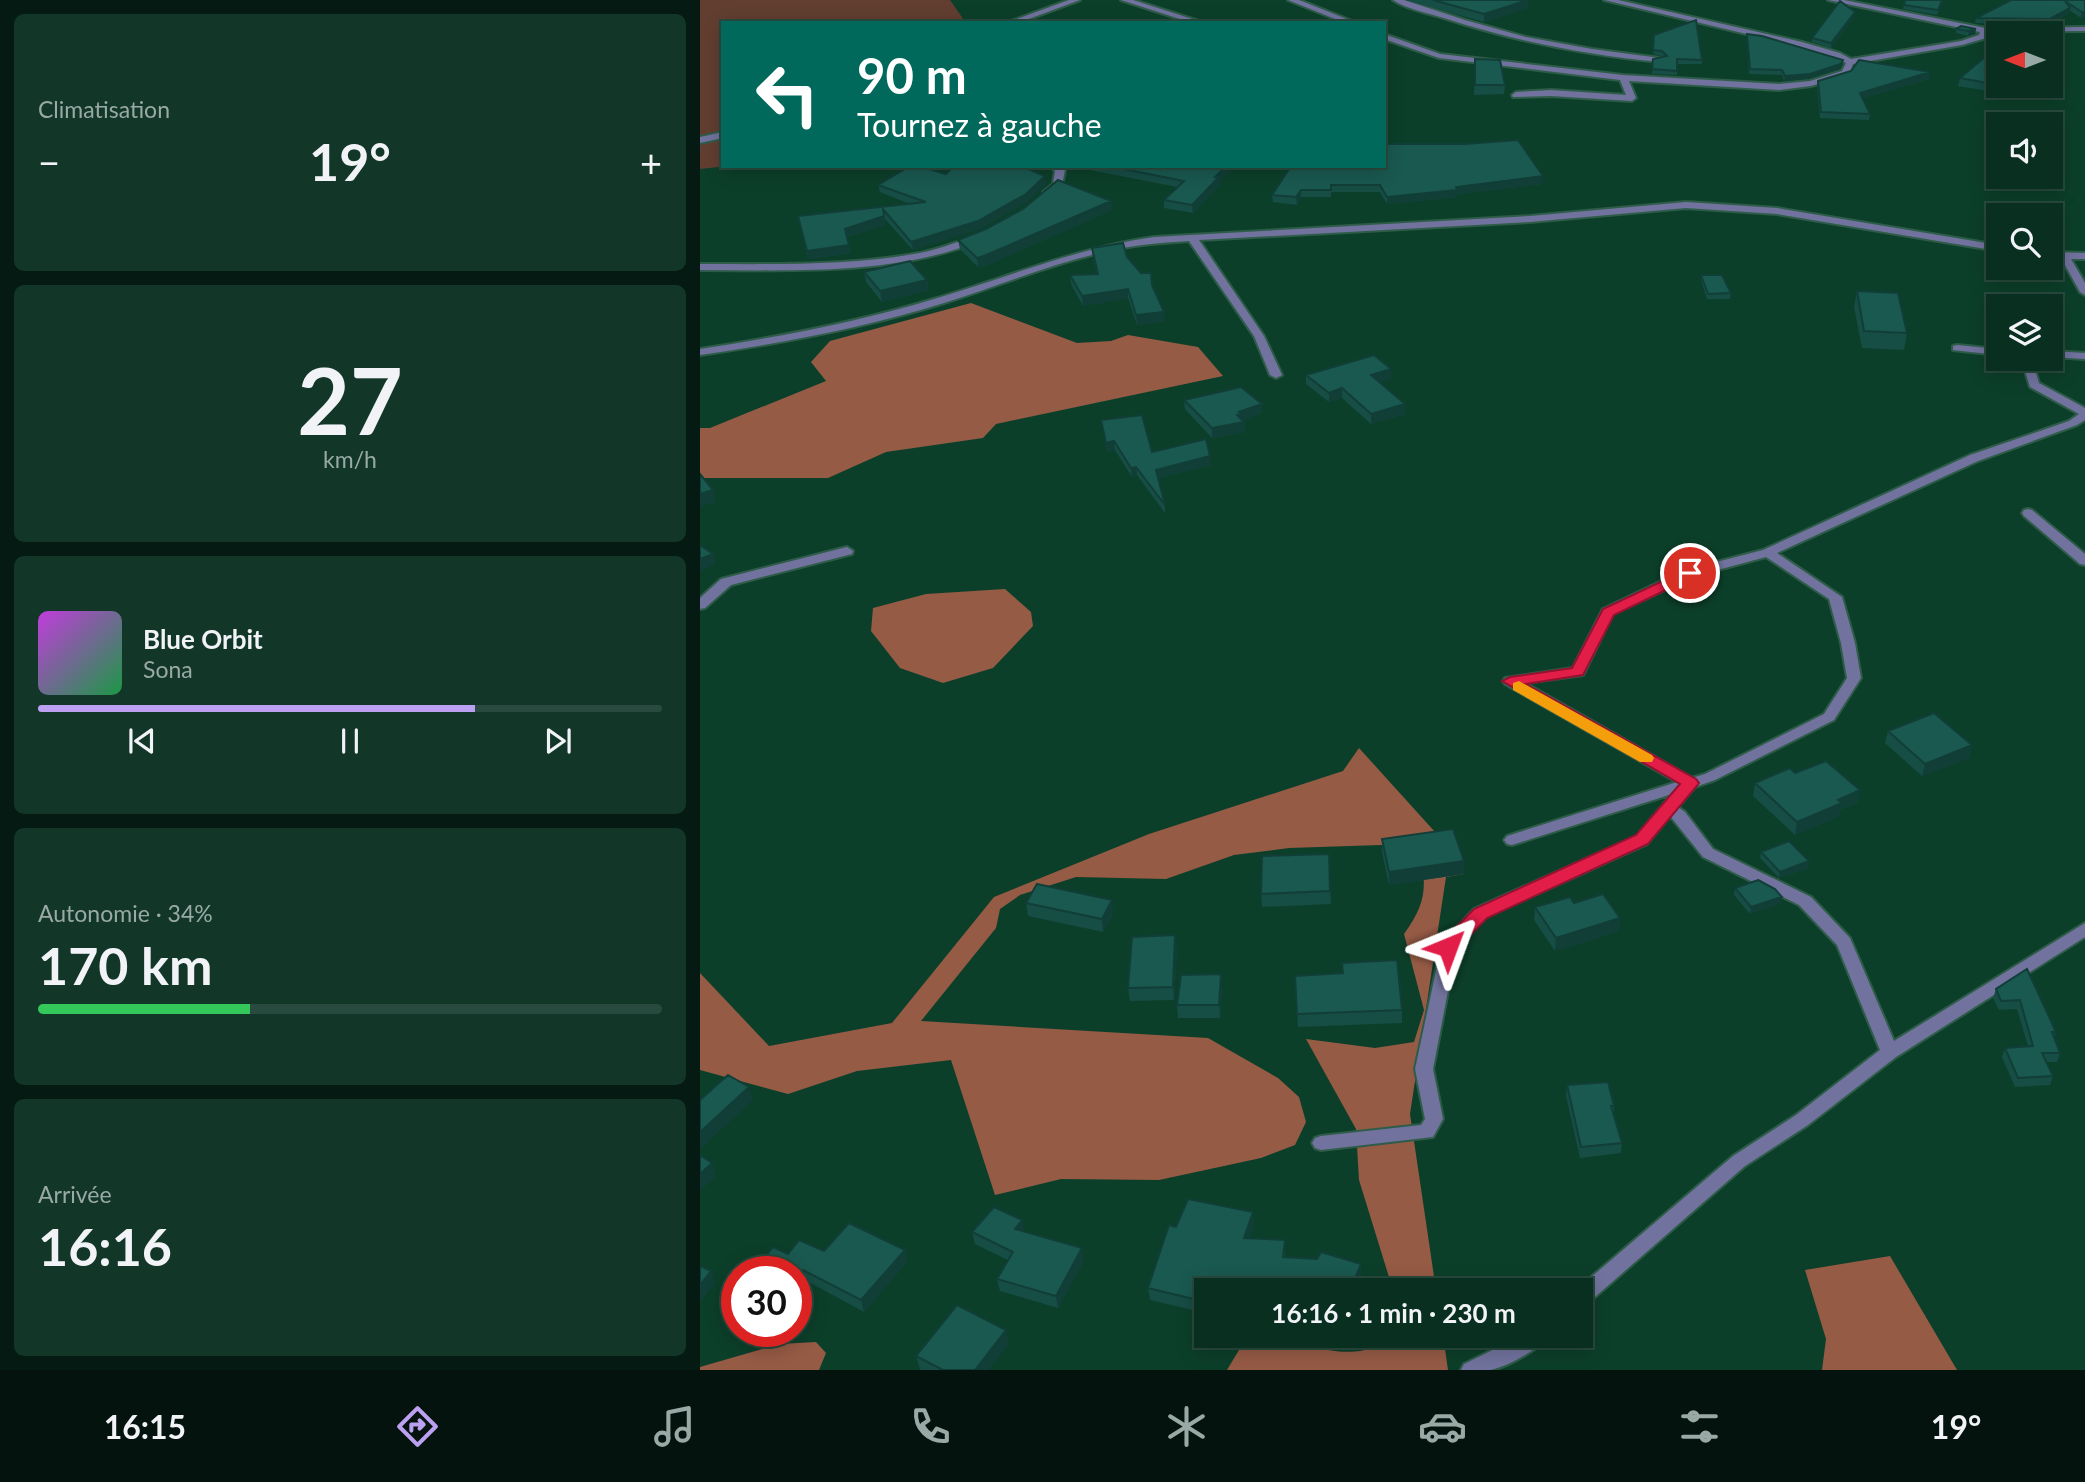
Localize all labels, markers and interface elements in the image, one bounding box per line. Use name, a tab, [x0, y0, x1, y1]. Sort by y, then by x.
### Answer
north arrow	[1986, 21, 2063, 98]
map controls	[1986, 21, 2063, 371]
text: 90 m	[857, 46, 967, 104]
icon: left	[742, 49, 833, 140]
text: Climatisation	[38, 95, 170, 123]
text: Tournez à gauche	[857, 105, 1102, 144]
button: sound	[1986, 112, 2063, 189]
text: 19°	[309, 130, 391, 192]
text: −	[38, 139, 60, 185]
text: +	[640, 139, 662, 185]
button: search	[1986, 203, 2063, 280]
button: layers	[1986, 294, 2063, 371]
text: 27	[297, 345, 403, 454]
text: km/h	[323, 445, 377, 473]
pin	[1660, 543, 1720, 603]
icon: arrive	[1671, 554, 1709, 592]
text: Blue Orbit	[143, 623, 263, 655]
text: Sona	[143, 655, 193, 683]
icon: previous	[123, 722, 161, 760]
icon: pause	[331, 722, 369, 760]
icon: next	[539, 722, 577, 760]
text: Autonomie · 34%	[38, 899, 213, 927]
position arrow	[1411, 910, 1485, 984]
text: 170 km	[38, 934, 212, 996]
text: Arrivée	[38, 1180, 112, 1208]
text: 16:16	[38, 1215, 172, 1277]
speed limit sign: 30	[721, 1256, 812, 1347]
text: 16:16 · 1 min · 230 m	[1271, 1297, 1516, 1329]
icon: directions	[393, 1402, 442, 1451]
icon: music	[650, 1402, 699, 1451]
icon: phone	[906, 1402, 955, 1451]
icon: climate	[1162, 1402, 1211, 1451]
icon: car	[1418, 1402, 1467, 1451]
icon: filters	[1675, 1402, 1724, 1451]
text: 16:15	[104, 1407, 186, 1446]
text: 19°	[1931, 1407, 1981, 1446]

